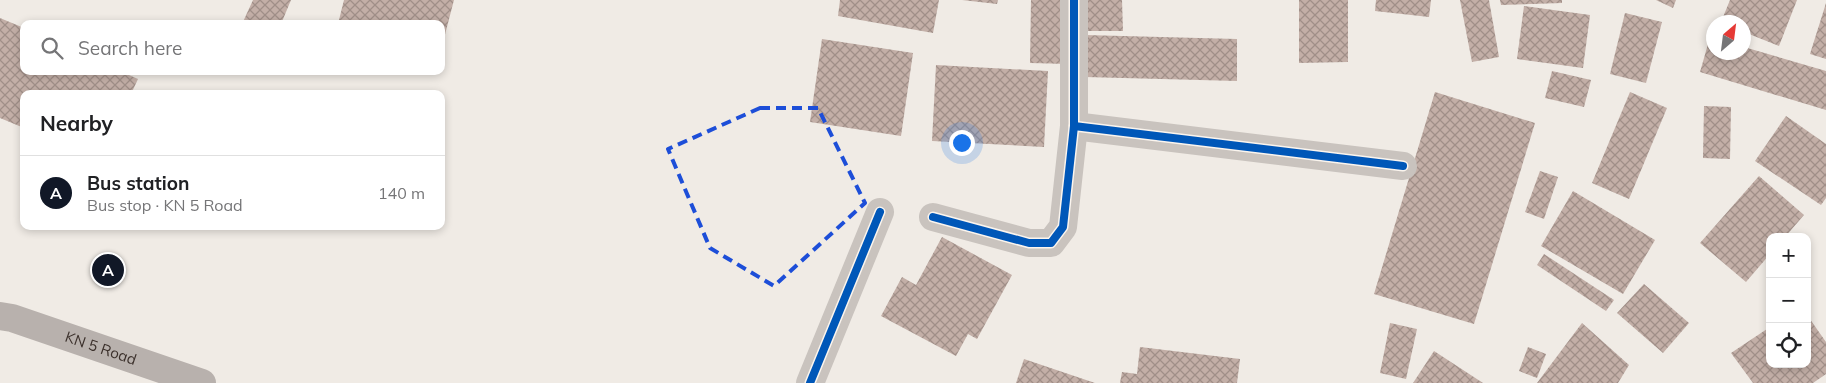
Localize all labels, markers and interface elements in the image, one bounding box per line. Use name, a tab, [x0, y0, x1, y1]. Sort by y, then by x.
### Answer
north arrow	[1706, 15, 1751, 60]
search box	[20, 20, 445, 75]
icon: search	[38, 34, 66, 62]
text: Search here	[78, 36, 182, 60]
text: Nearby	[40, 110, 113, 136]
your location	[949, 130, 975, 156]
text: Bus station	[87, 171, 189, 195]
text: A	[50, 183, 62, 203]
text: 140 m	[378, 183, 425, 203]
text: Bus stop · KN 5 Road	[87, 195, 243, 215]
map controls	[1766, 233, 1811, 368]
button: +	[1766, 233, 1811, 278]
pin: A	[92, 251, 124, 289]
button: −	[1766, 278, 1811, 323]
button: locate	[1766, 323, 1811, 368]
street label: KN 5 Road	[63, 327, 139, 369]

